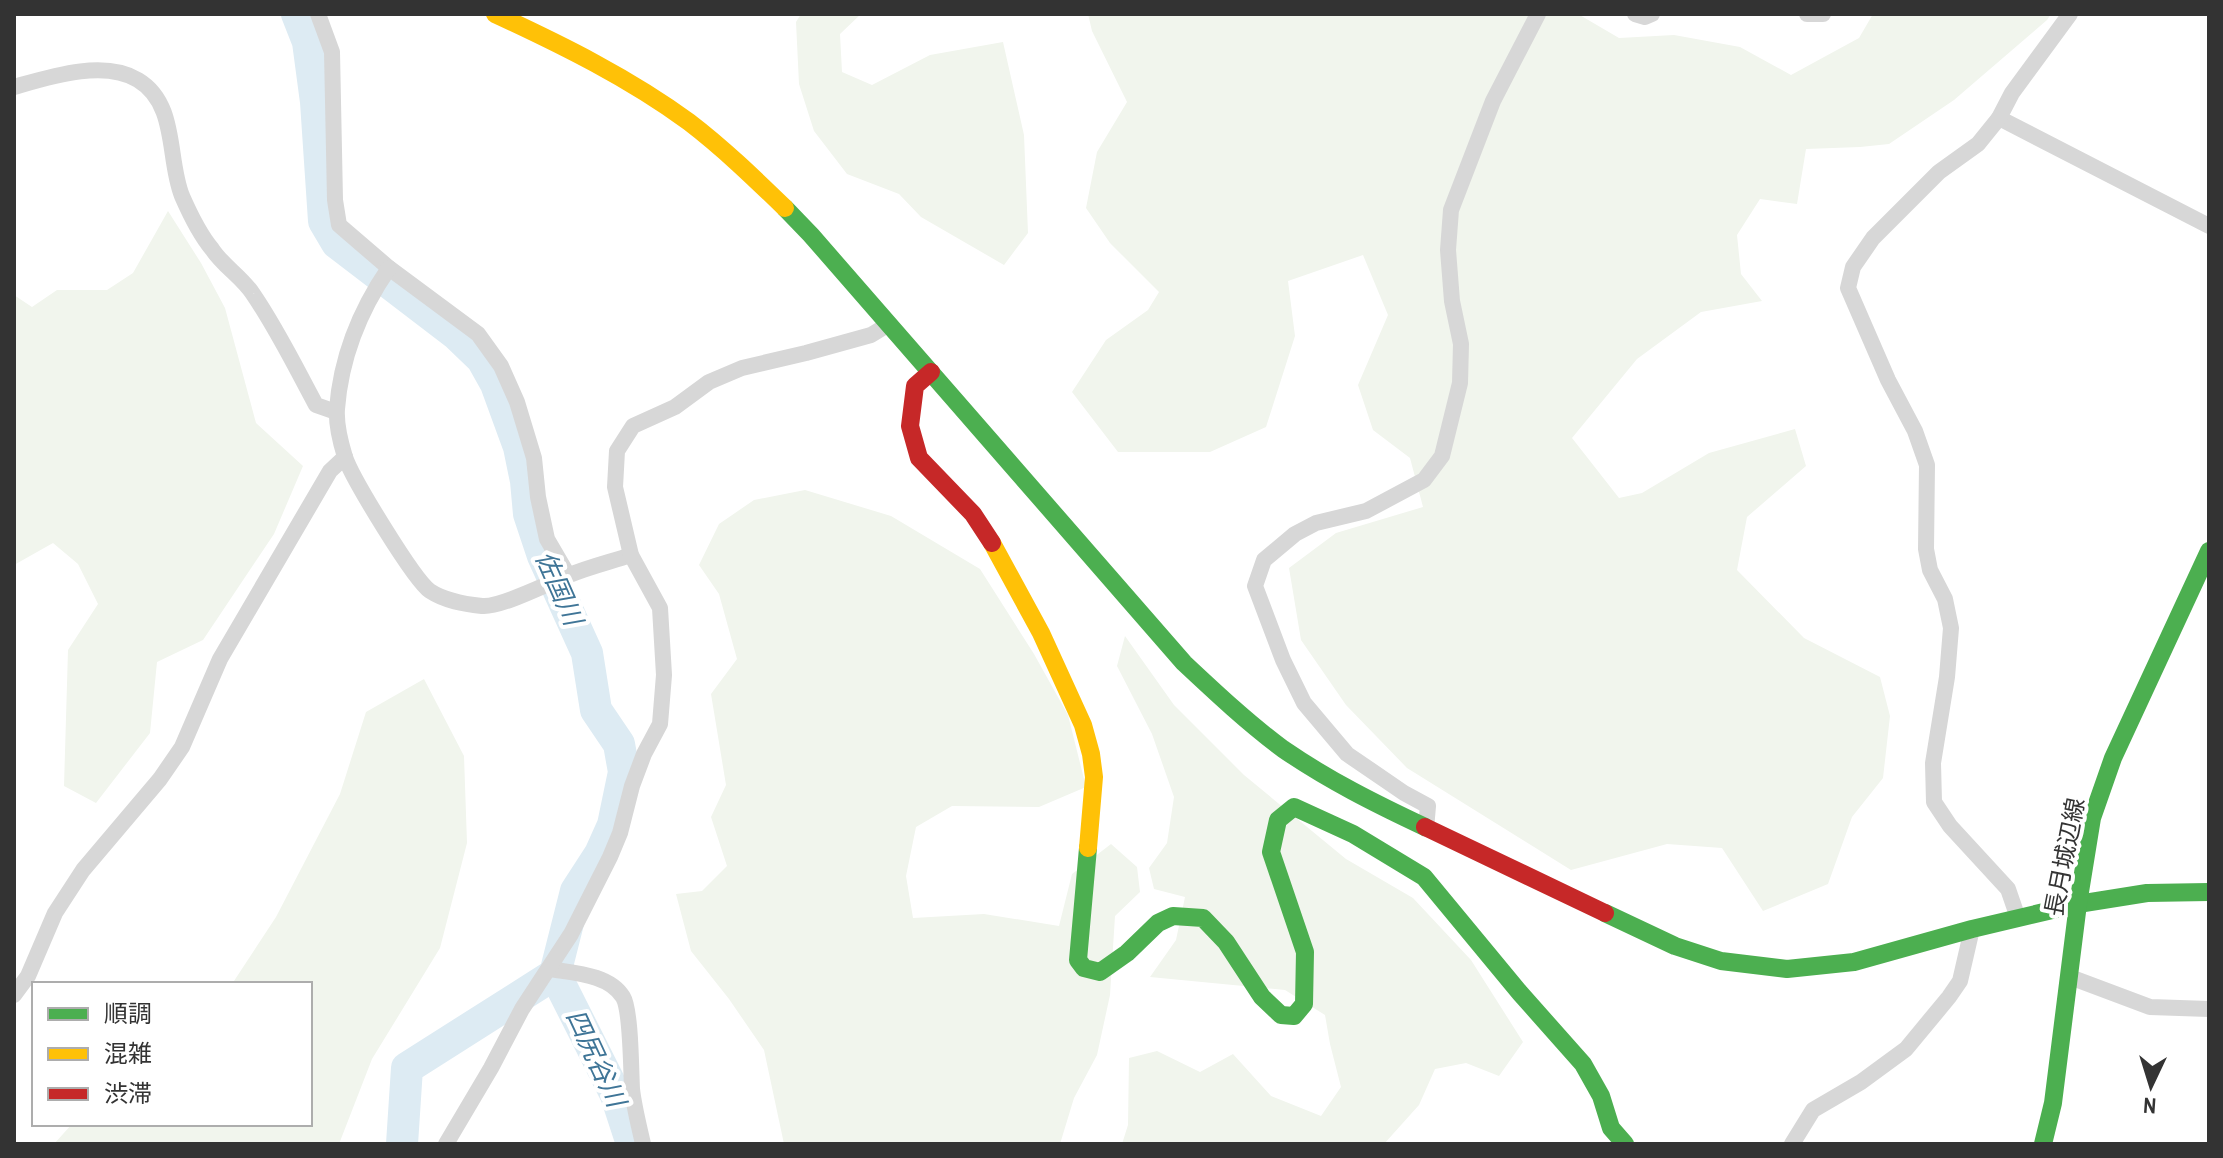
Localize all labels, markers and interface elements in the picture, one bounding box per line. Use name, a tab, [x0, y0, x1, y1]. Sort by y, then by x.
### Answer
water label: 佐国川	[528, 545, 593, 633]
street label: 長月城辺線	[2037, 795, 2091, 919]
legend	[32, 982, 312, 1126]
text: 順調	[104, 997, 152, 1029]
water label: 四尻谷川	[559, 1003, 636, 1115]
text: 混雑	[104, 1037, 152, 1069]
north arrow	[2111, 1046, 2191, 1126]
text: 渋滞	[104, 1077, 152, 1109]
text: N	[2142, 1091, 2157, 1121]

